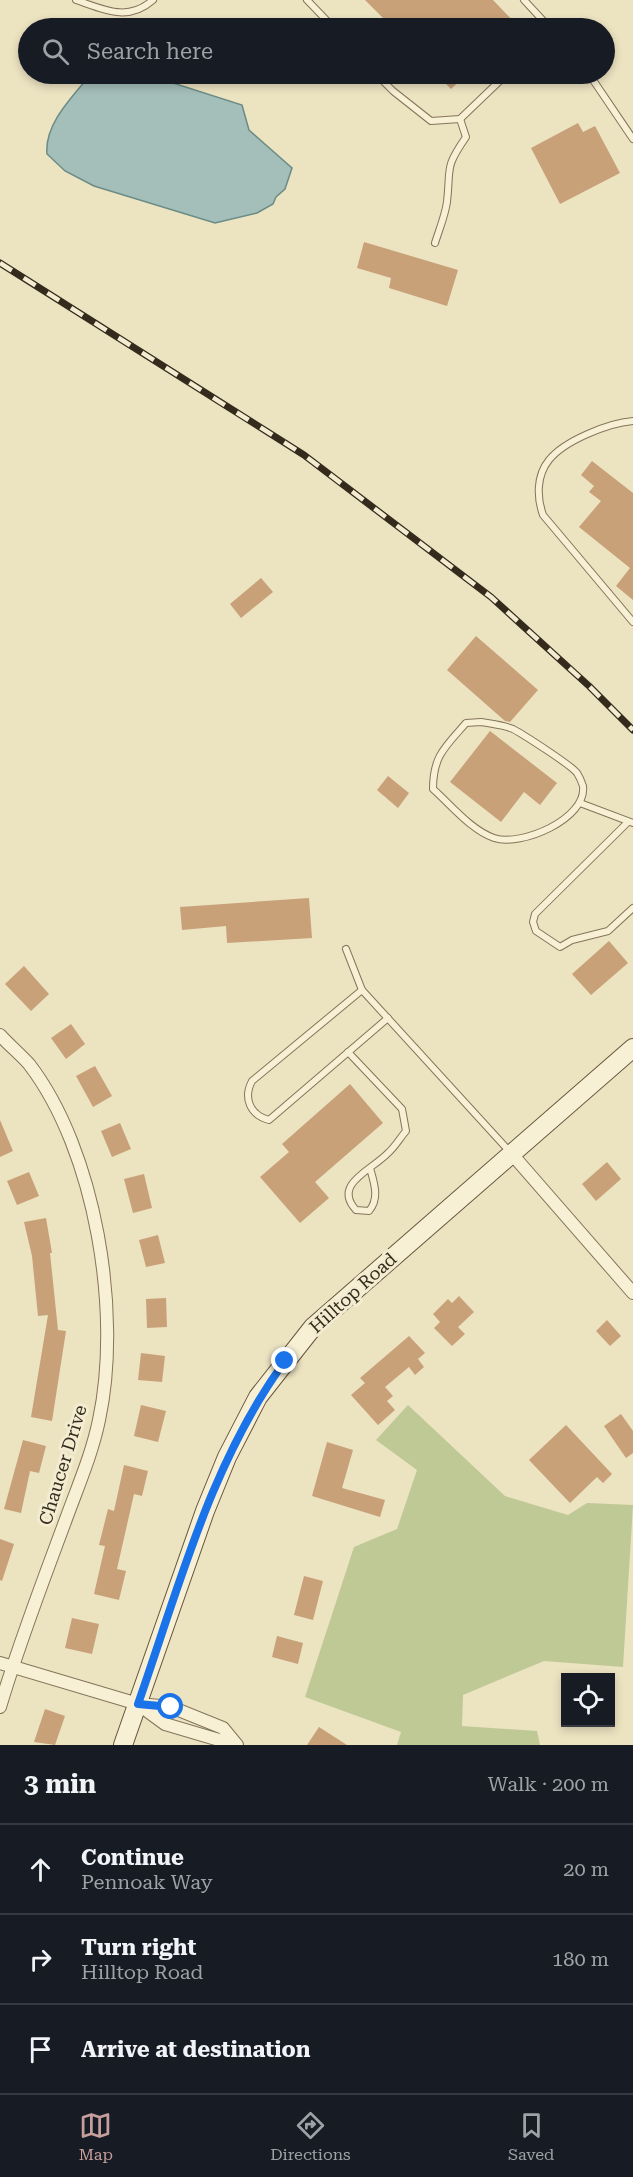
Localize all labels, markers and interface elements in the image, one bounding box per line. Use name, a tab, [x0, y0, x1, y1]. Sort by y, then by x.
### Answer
search box	[18, 18, 615, 84]
icon: search	[39, 35, 72, 68]
text: Search here	[87, 39, 213, 64]
street label: Hilltop Road	[305, 1248, 401, 1337]
route end	[271, 1347, 297, 1373]
street label: Chaucer Drive	[34, 1402, 91, 1527]
map controls	[561, 1673, 615, 1727]
button: locate	[561, 1673, 615, 1727]
route start	[157, 1693, 183, 1719]
text: 3 min	[24, 1769, 96, 1799]
text: Walk · 200 m	[488, 1772, 609, 1796]
text: Continue	[81, 1845, 184, 1870]
icon: ahead	[24, 1853, 57, 1886]
text: 20 m	[563, 1857, 609, 1881]
text: Pennoak Way	[81, 1870, 212, 1894]
text: Turn right	[81, 1935, 196, 1960]
icon: right	[24, 1943, 57, 1976]
text: 180 m	[552, 1947, 609, 1971]
text: Hilltop Road	[81, 1960, 203, 1984]
icon: arrive	[24, 2033, 57, 2066]
text: Arrive at destination	[81, 2037, 310, 2062]
tab: Map	[79, 2109, 113, 2164]
tab: Directions	[270, 2109, 351, 2164]
tab: Saved	[508, 2109, 554, 2164]

